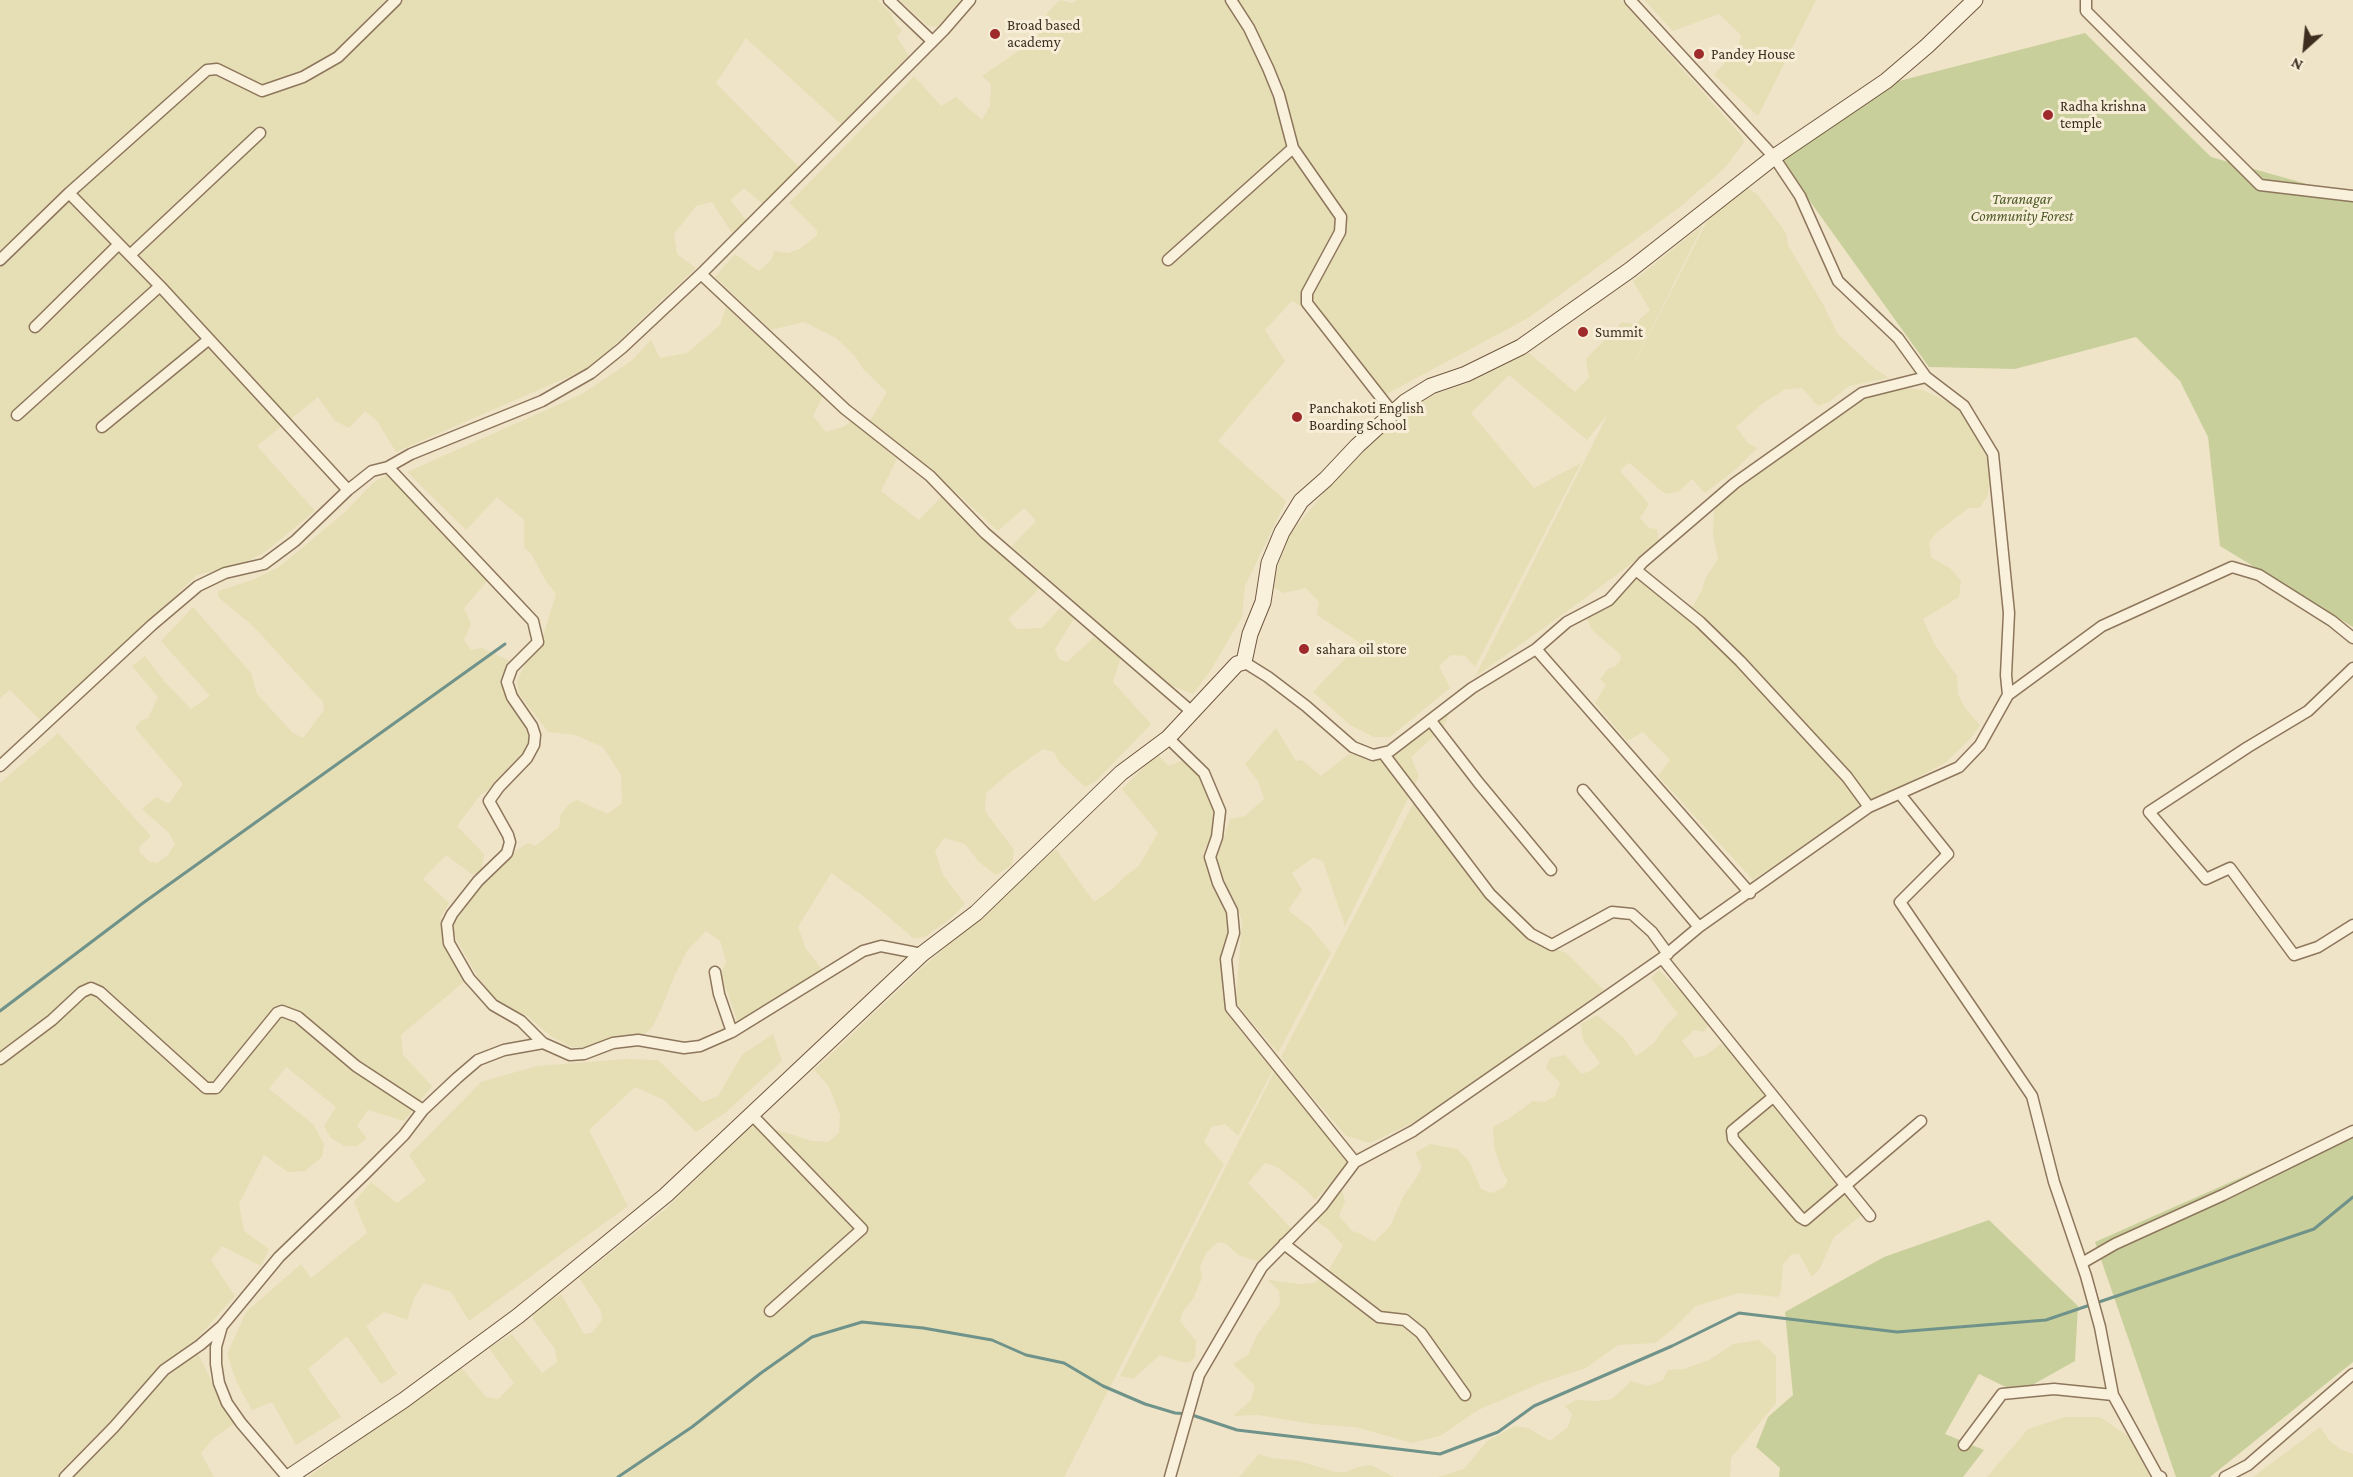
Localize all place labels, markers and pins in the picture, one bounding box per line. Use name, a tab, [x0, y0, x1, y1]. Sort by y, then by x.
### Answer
place label: Broad based academy	[1007, 16, 1080, 51]
marker: Broad based academy	[988, 27, 1002, 41]
place label: Pandey House	[1711, 45, 1795, 63]
marker: Pandey House	[1692, 47, 1706, 61]
place label: Radha krishna temple	[2060, 97, 2146, 132]
marker: Radha krishna temple	[2041, 108, 2055, 122]
place label: Summit	[1595, 323, 1643, 341]
marker: Summit	[1576, 325, 1590, 339]
place label: Panchakoti English Boarding School	[1309, 399, 1424, 434]
marker: Panchakoti English Boarding School	[1290, 410, 1304, 424]
place label: sahara oil store	[1316, 640, 1407, 658]
marker: sahara oil store	[1297, 642, 1311, 656]

